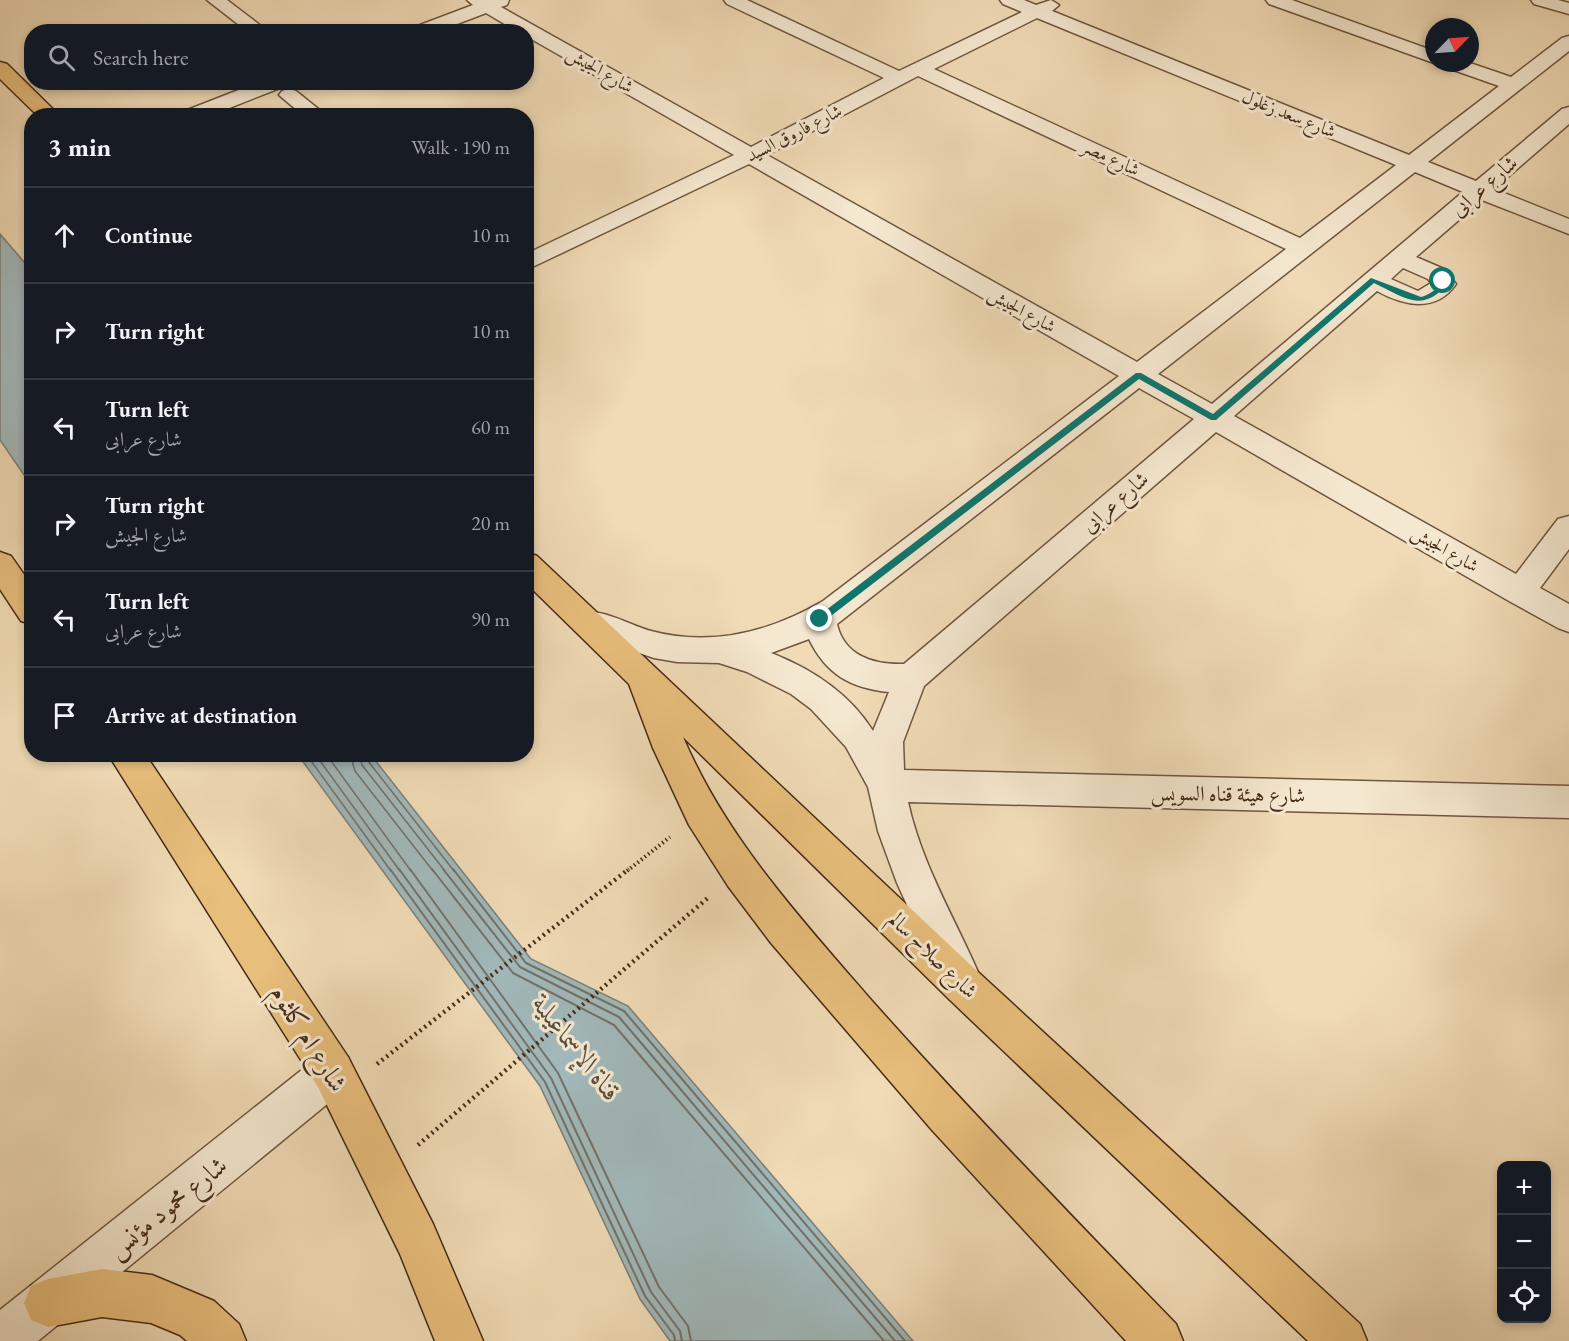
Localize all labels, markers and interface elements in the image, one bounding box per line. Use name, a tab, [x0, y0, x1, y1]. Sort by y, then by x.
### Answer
north arrow	[1425, 18, 1479, 72]
search box	[24, 24, 534, 90]
icon: search	[45, 41, 78, 74]
street label: شارع الجيش	[560, 41, 638, 101]
text: Search here	[93, 43, 188, 72]
street label: شارع سعد زغلول	[1237, 84, 1339, 146]
street label: شارع فاروق السيد	[742, 99, 847, 170]
text: 3 min	[48, 130, 111, 164]
street label: شارع مصر	[1075, 133, 1144, 184]
text: Walk · 190 m	[411, 134, 510, 160]
street label: شارع عرابى	[1444, 149, 1526, 226]
icon: ahead	[48, 219, 81, 252]
text: Continue	[105, 221, 192, 250]
text: 10 m	[471, 222, 510, 248]
route start	[1429, 267, 1455, 293]
street label: شارع الجيش	[982, 282, 1060, 341]
icon: right	[48, 315, 81, 348]
text: Turn right	[105, 317, 204, 346]
text: 10 m	[471, 318, 510, 344]
text: Turn left	[105, 395, 189, 424]
icon: left	[48, 411, 81, 444]
text: 60 m	[471, 414, 510, 440]
text: شارع عرابى	[105, 426, 182, 452]
street label: شارع عرابى	[1075, 465, 1157, 542]
text: Turn right	[105, 491, 204, 520]
icon: right	[48, 507, 81, 540]
text: 20 m	[471, 510, 510, 536]
street label: شارع الجيش	[1405, 520, 1483, 580]
text: شارع الجيش	[105, 522, 187, 548]
text: Turn left	[105, 587, 189, 616]
icon: left	[48, 603, 81, 636]
route end	[806, 605, 832, 631]
text: 90 m	[471, 606, 510, 632]
text: شارع عرابى	[105, 618, 182, 644]
icon: arrive	[48, 699, 81, 732]
text: Arrive at destination	[105, 701, 297, 730]
street label: شارع هيئة قناه السويس	[1150, 779, 1306, 813]
street label: شارع صلاح سالم	[879, 905, 984, 1008]
street label: شارع ام كلثوم	[258, 978, 355, 1101]
water label: قناة الإسماعيلية	[522, 986, 630, 1109]
street label: شارع محمود مؤنس	[100, 1148, 237, 1270]
map controls	[1497, 1161, 1551, 1323]
button: +	[1497, 1161, 1551, 1215]
button: −	[1497, 1215, 1551, 1269]
button: locate	[1497, 1269, 1551, 1323]

